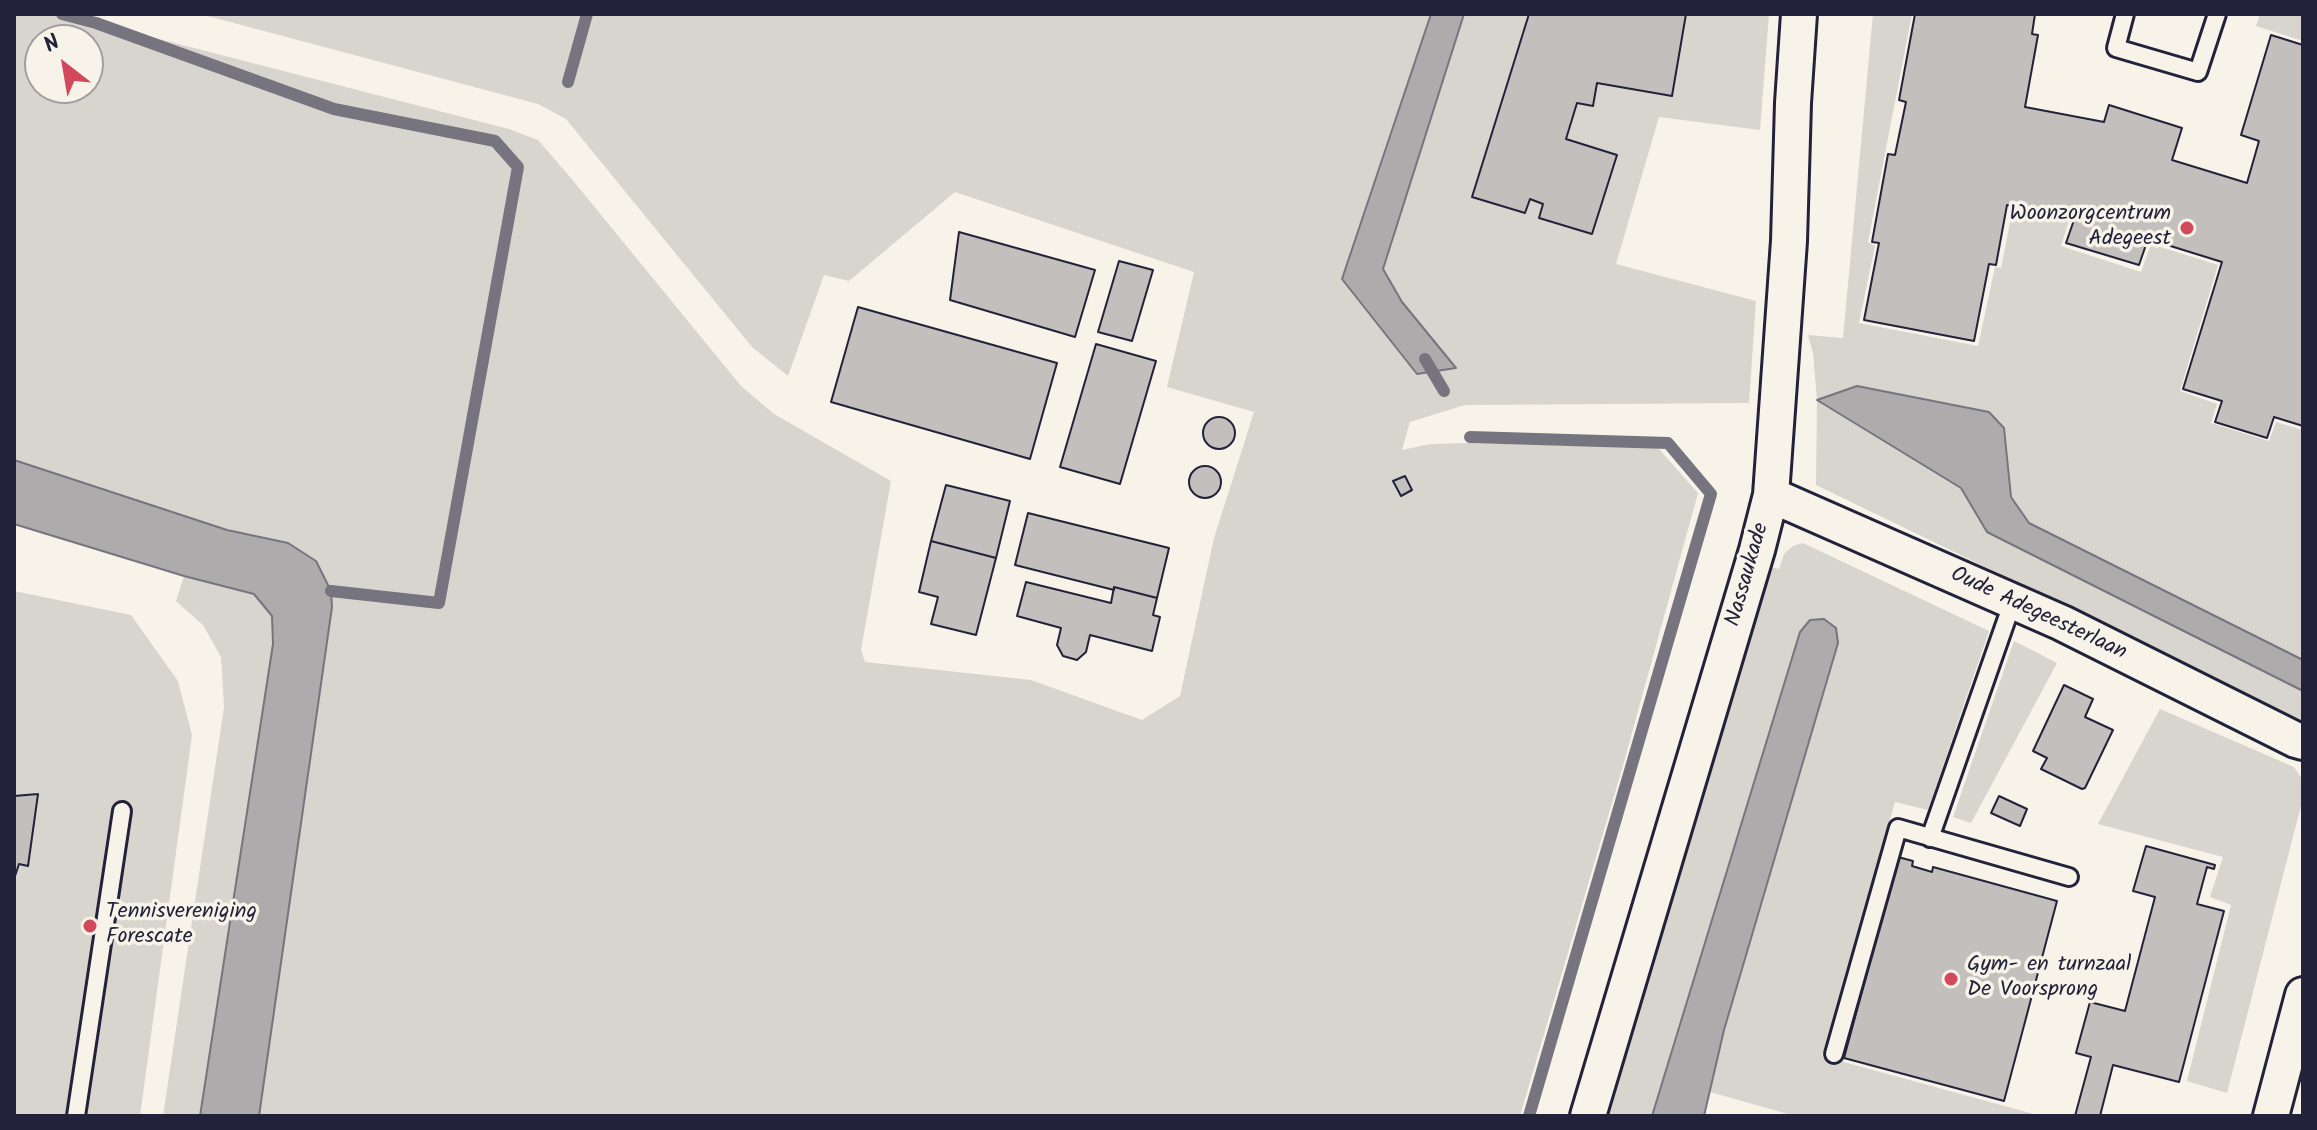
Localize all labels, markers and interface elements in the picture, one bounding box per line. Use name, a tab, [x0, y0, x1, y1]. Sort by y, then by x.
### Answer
north arrow	[24, 24, 104, 104]
text: N	[37, 26, 67, 63]
place label: Woonzorgcentrum Adegeest	[2009, 202, 2171, 254]
marker: Woonzorgcentrum Adegeest	[2178, 219, 2196, 237]
street label: Nassaukade	[1722, 520, 1776, 630]
street label: Oude Adegeesterlaan	[1946, 563, 2130, 667]
place label: Tennisvereniging Forescate	[106, 900, 257, 952]
marker: Tennisvereniging Forescate	[81, 917, 99, 935]
place label: Gym- en turnzaal De Voorsprong	[1967, 953, 2131, 1004]
marker: Gym- en turnzaal De Voorsprong	[1942, 970, 1960, 988]

